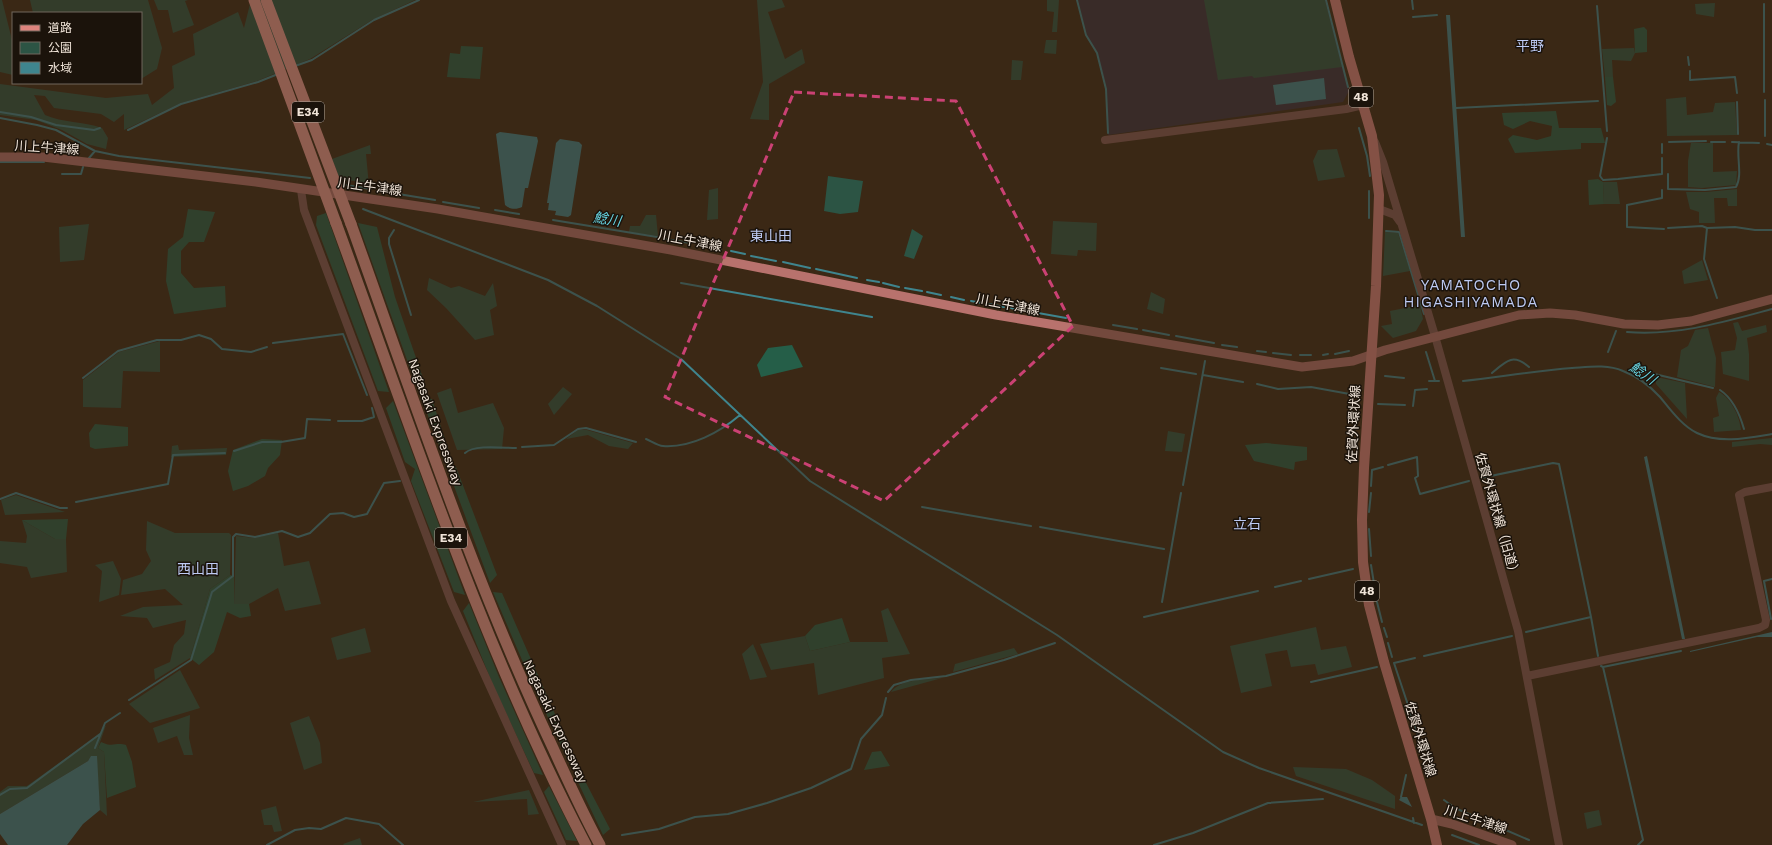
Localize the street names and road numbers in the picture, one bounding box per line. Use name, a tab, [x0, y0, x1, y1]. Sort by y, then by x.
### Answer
road number: 48	[1349, 87, 1373, 107]
road number: E34	[292, 102, 324, 122]
street label: 川上牛津線	[14, 138, 80, 157]
street label: 川上牛津線	[337, 175, 403, 198]
street label: 川上牛津線	[657, 227, 723, 254]
street label: 川上牛津線	[975, 291, 1041, 318]
street label: Nagasaki Expressway	[406, 357, 466, 488]
street label: 佐賀外環状線	[1344, 385, 1363, 463]
street label: 佐賀外環状線（旧道）	[1472, 451, 1523, 580]
road number: E34	[435, 528, 467, 548]
road number: 48	[1355, 581, 1379, 601]
street label: Nagasaki Expressway	[520, 657, 591, 785]
street label: 佐賀外環状線	[1402, 700, 1439, 779]
street label: 川上牛津線	[1443, 802, 1509, 837]

